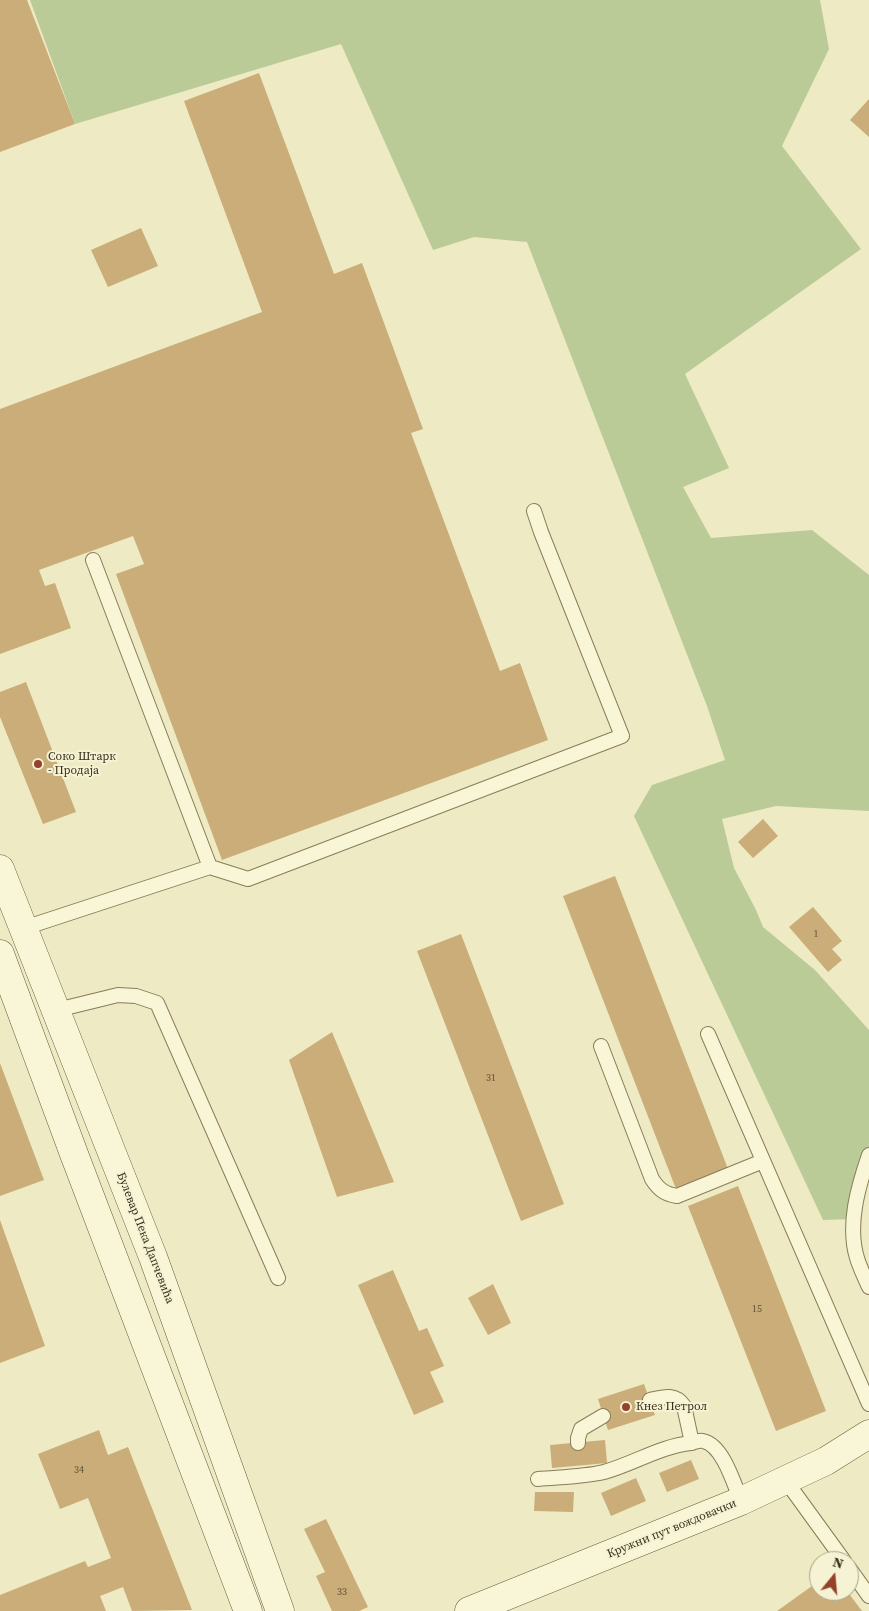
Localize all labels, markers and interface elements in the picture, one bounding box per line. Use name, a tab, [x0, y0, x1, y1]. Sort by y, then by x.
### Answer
place label: Соко Штарк - Продаја	[48, 750, 116, 778]
marker: Соко Штарк - Продаја	[32, 758, 44, 770]
house number: 1	[814, 928, 818, 940]
house number: 31	[486, 1072, 496, 1084]
street label: Булевар Пека Дапчевића	[113, 1170, 177, 1306]
house number: 15	[752, 1303, 762, 1315]
place label: Кнез Петрол	[636, 1400, 707, 1414]
marker: Кнез Петрол	[620, 1401, 632, 1413]
house number: 34	[74, 1464, 84, 1476]
street label: Кружни пут вождовачки	[605, 1496, 739, 1562]
north arrow	[809, 1551, 859, 1601]
text: N	[830, 1552, 846, 1574]
house number: 33	[337, 1586, 347, 1598]

